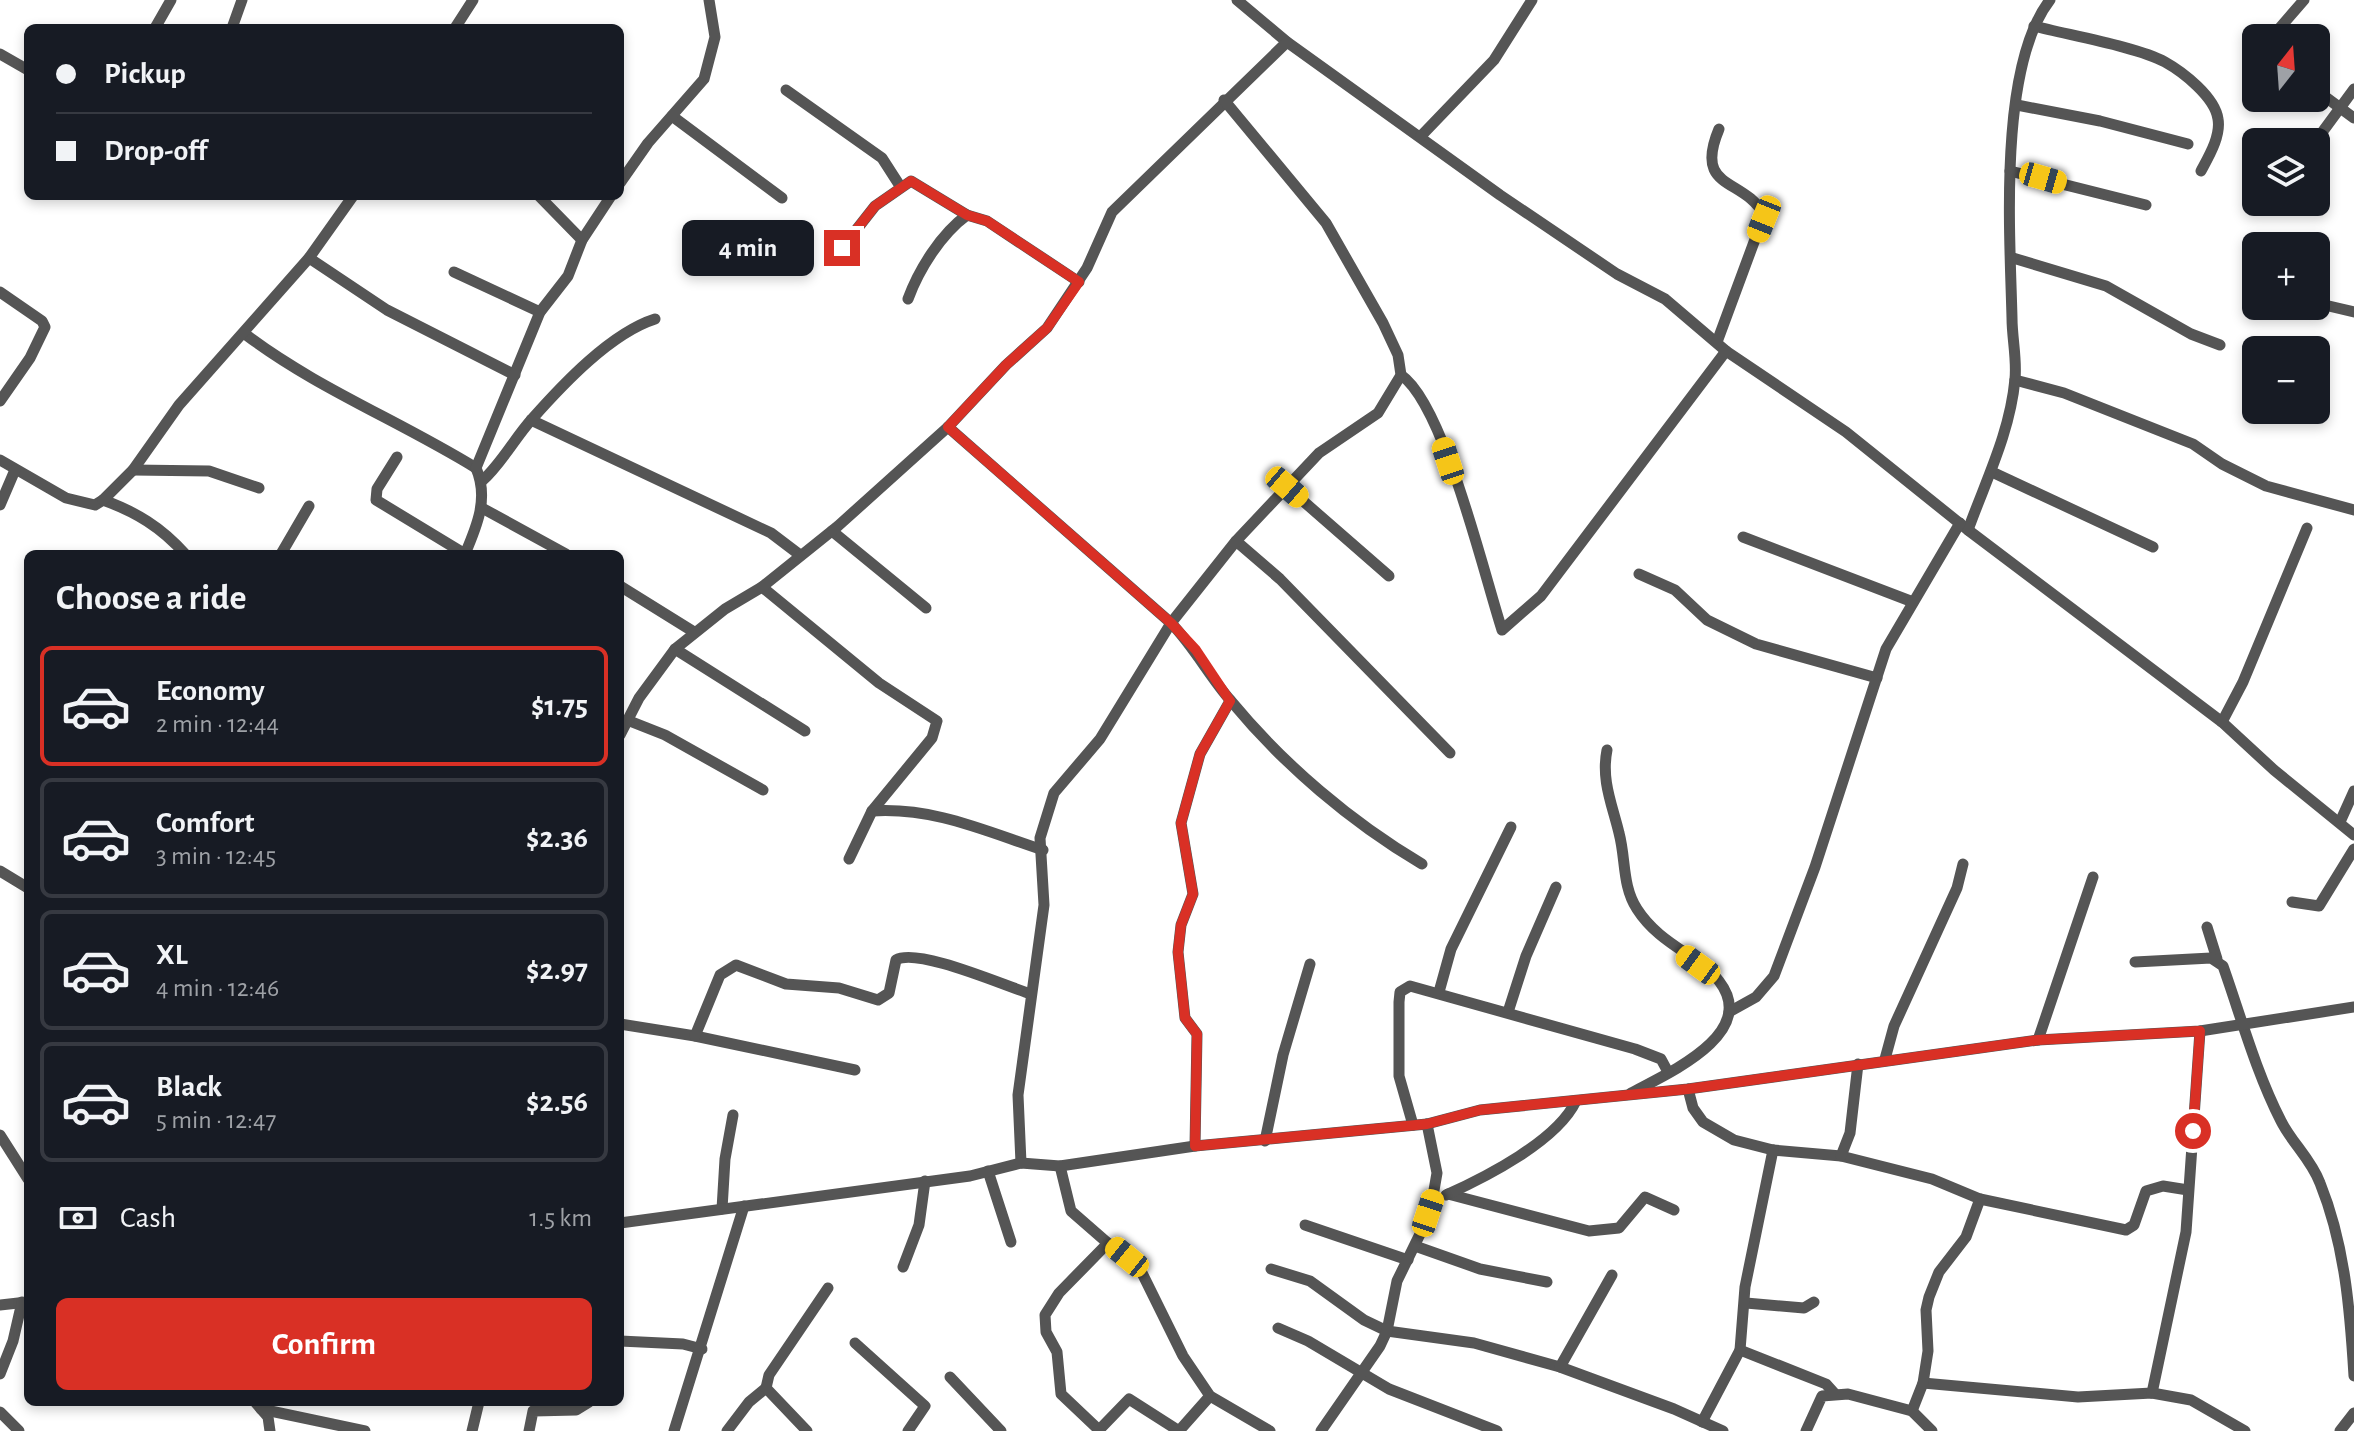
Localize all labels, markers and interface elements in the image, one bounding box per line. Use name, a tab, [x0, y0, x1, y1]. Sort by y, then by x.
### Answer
north arrow	[2242, 24, 2330, 112]
map controls	[2242, 24, 2330, 424]
text: Pickup	[104, 59, 186, 89]
button: layers	[2242, 128, 2330, 216]
text: Drop-off	[104, 136, 207, 166]
car	[2017, 160, 2069, 196]
car	[1744, 192, 1784, 246]
callout: 4 min	[682, 220, 814, 276]
route end	[824, 230, 860, 266]
button: +	[2242, 232, 2330, 320]
text: 4 min	[719, 235, 777, 261]
button: −	[2242, 336, 2330, 424]
car	[1429, 434, 1467, 488]
car	[1261, 462, 1313, 512]
text: Choose a ride	[56, 580, 246, 616]
icon: car	[60, 670, 132, 742]
text: Economy	[156, 676, 265, 706]
text: $1.75	[531, 691, 588, 721]
text: 2 min · 12:44	[156, 711, 279, 737]
icon: car	[60, 802, 132, 874]
text: Comfort	[156, 808, 255, 838]
text: $2.36	[526, 823, 588, 853]
text: 3 min · 12:45	[156, 843, 276, 869]
icon: car	[60, 934, 132, 1006]
text: XL	[156, 940, 188, 970]
car	[1672, 941, 1724, 989]
text: $2.97	[526, 955, 588, 985]
text: 4 min · 12:46	[156, 975, 279, 1001]
icon: car	[60, 1066, 132, 1138]
text: Black	[156, 1072, 222, 1102]
text: $2.56	[526, 1087, 588, 1117]
text: 5 min · 12:47	[156, 1107, 276, 1133]
route start	[2175, 1113, 2211, 1149]
car	[1409, 1186, 1447, 1240]
icon: cash	[56, 1196, 100, 1240]
text: Cash	[120, 1203, 176, 1233]
text: 1.5 km	[529, 1205, 592, 1231]
car	[1101, 1233, 1153, 1281]
button: Confirm	[56, 1298, 592, 1390]

